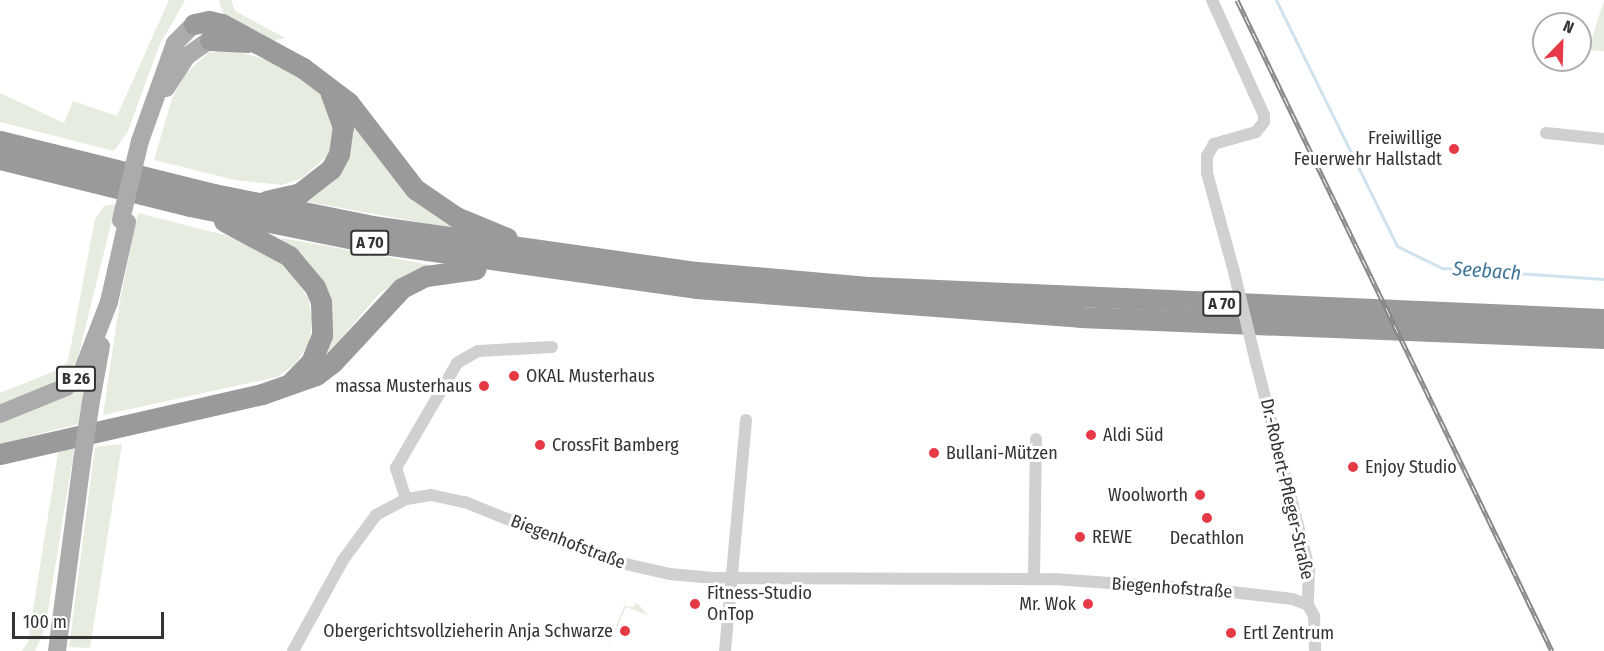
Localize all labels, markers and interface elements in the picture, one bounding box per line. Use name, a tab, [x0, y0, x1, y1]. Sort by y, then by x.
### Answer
north arrow	[1532, 12, 1592, 72]
text: N	[1560, 16, 1577, 37]
place label: Freiwillige Feuerwehr Hallstadt	[1294, 128, 1442, 170]
marker: Freiwillige Feuerwehr Hallstadt	[1447, 142, 1461, 156]
road number: A 70	[349, 230, 391, 256]
water label: Seebach	[1452, 257, 1522, 285]
road number: A 70	[1201, 291, 1243, 317]
place label: OKAL Musterhaus	[526, 365, 655, 387]
road number: B 26	[55, 366, 97, 392]
marker: OKAL Musterhaus	[507, 369, 521, 383]
place label: massa Musterhaus	[335, 375, 472, 397]
marker: massa Musterhaus	[477, 379, 491, 393]
street label: Dr.-Robert-Pfleger-Straße	[1256, 396, 1318, 582]
place label: Aldi Süd	[1103, 424, 1164, 446]
marker: Aldi Süd	[1084, 428, 1098, 442]
place label: CrossFit Bamberg	[552, 434, 679, 456]
marker: CrossFit Bamberg	[533, 438, 547, 452]
place label: Bullani-Mützen	[946, 442, 1058, 464]
marker: Bullani-Mützen	[927, 446, 941, 460]
place label: Enjoy Studio	[1365, 456, 1457, 478]
marker: Enjoy Studio	[1346, 460, 1360, 474]
place label: Woolworth	[1108, 484, 1188, 506]
marker: Woolworth	[1193, 488, 1207, 502]
street label: Biegenhofstraße	[508, 510, 628, 574]
marker: Decathlon	[1200, 511, 1214, 525]
place label: REWE	[1092, 526, 1132, 548]
place label: Decathlon	[1170, 527, 1244, 549]
marker: REWE	[1073, 530, 1087, 544]
street label: Biegenhofstraße	[1111, 573, 1233, 603]
place label: Fitness-Studio OnTop	[707, 583, 812, 626]
place label: Mr. Wok	[1019, 593, 1076, 615]
marker: Fitness-Studio OnTop	[688, 597, 702, 611]
marker: Mr. Wok	[1081, 597, 1095, 611]
scale bar	[15, 600, 166, 638]
text: 100 m	[23, 611, 67, 633]
place label: Obergerichtsvollzieherin Anja Schwarze	[323, 620, 613, 642]
place label: Ertl Zentrum	[1243, 622, 1334, 644]
marker: Obergerichtsvollzieherin Anja Schwarze	[618, 624, 632, 638]
marker: Ertl Zentrum	[1224, 626, 1238, 640]

